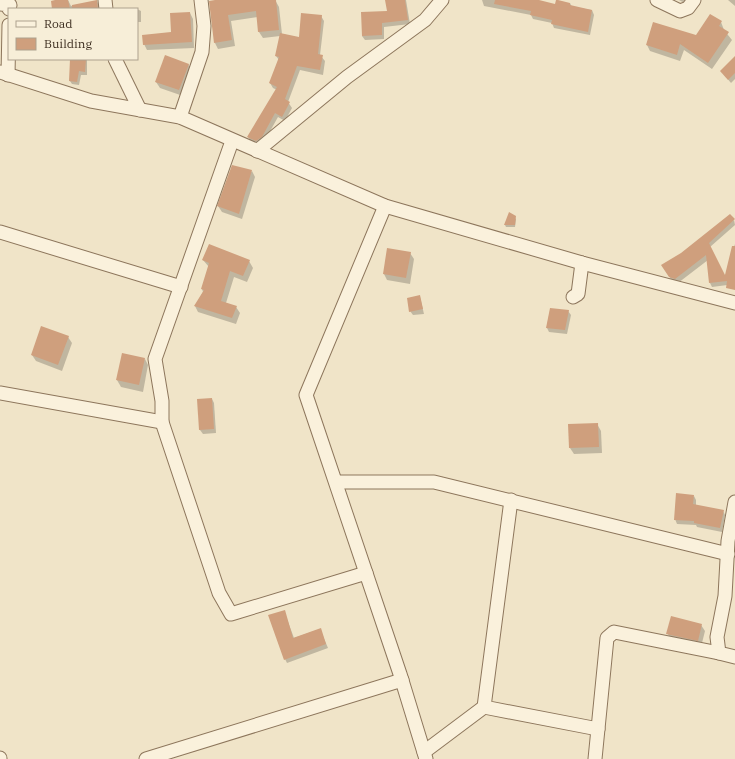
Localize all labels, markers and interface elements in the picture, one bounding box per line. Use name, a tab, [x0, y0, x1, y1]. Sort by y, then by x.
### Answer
legend	[8, 8, 138, 60]
text: Road	[44, 16, 73, 31]
text: Building	[44, 36, 92, 51]

